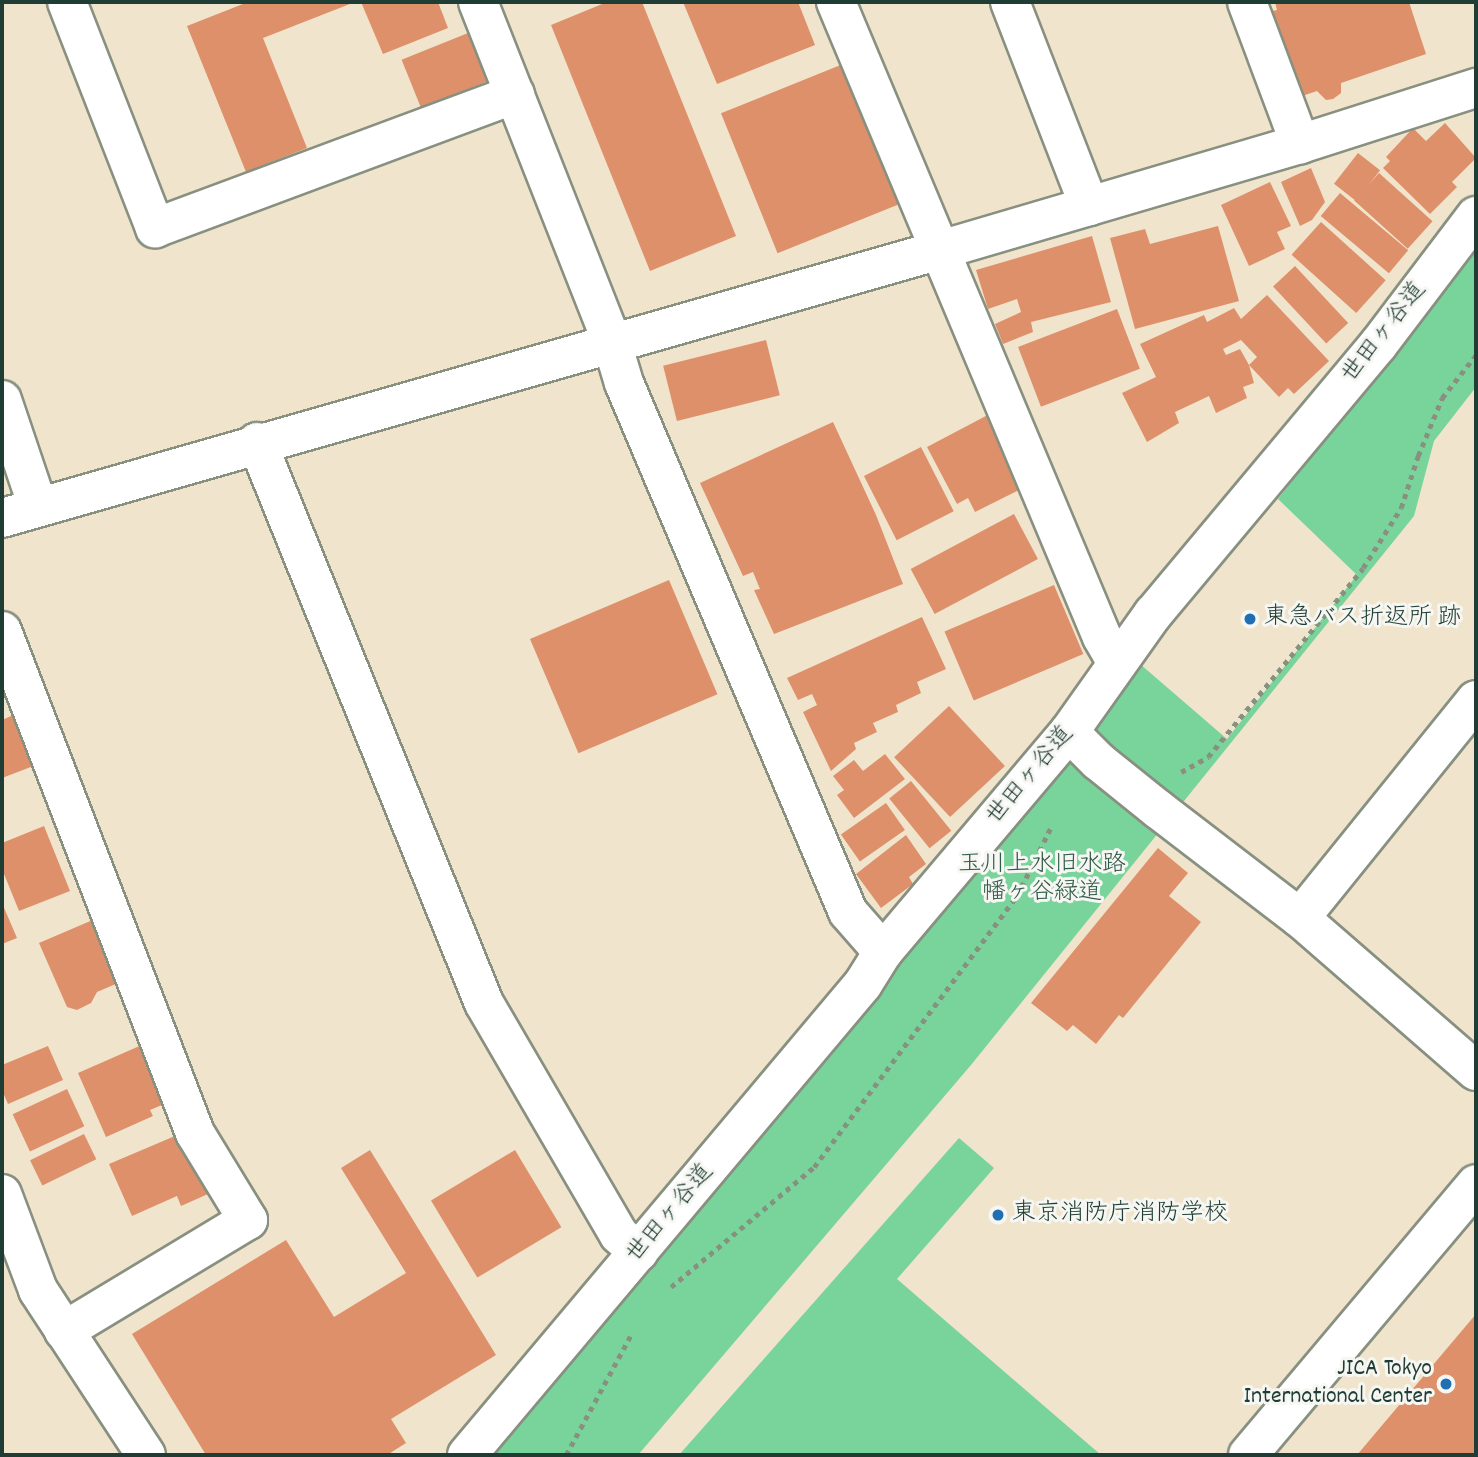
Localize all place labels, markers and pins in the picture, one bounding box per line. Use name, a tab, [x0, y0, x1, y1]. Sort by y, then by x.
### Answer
place label: 東急バス折返所 跡	[1264, 605, 1461, 633]
marker: 東急バス折返所 跡	[1242, 611, 1258, 627]
place label: 東京消防庁消防学校	[1012, 1201, 1228, 1229]
marker: 東京消防庁消防学校	[990, 1207, 1006, 1223]
place label: JICA Tokyo International Center	[1244, 1356, 1432, 1412]
marker: JICA Tokyo International Center	[1438, 1376, 1454, 1392]

